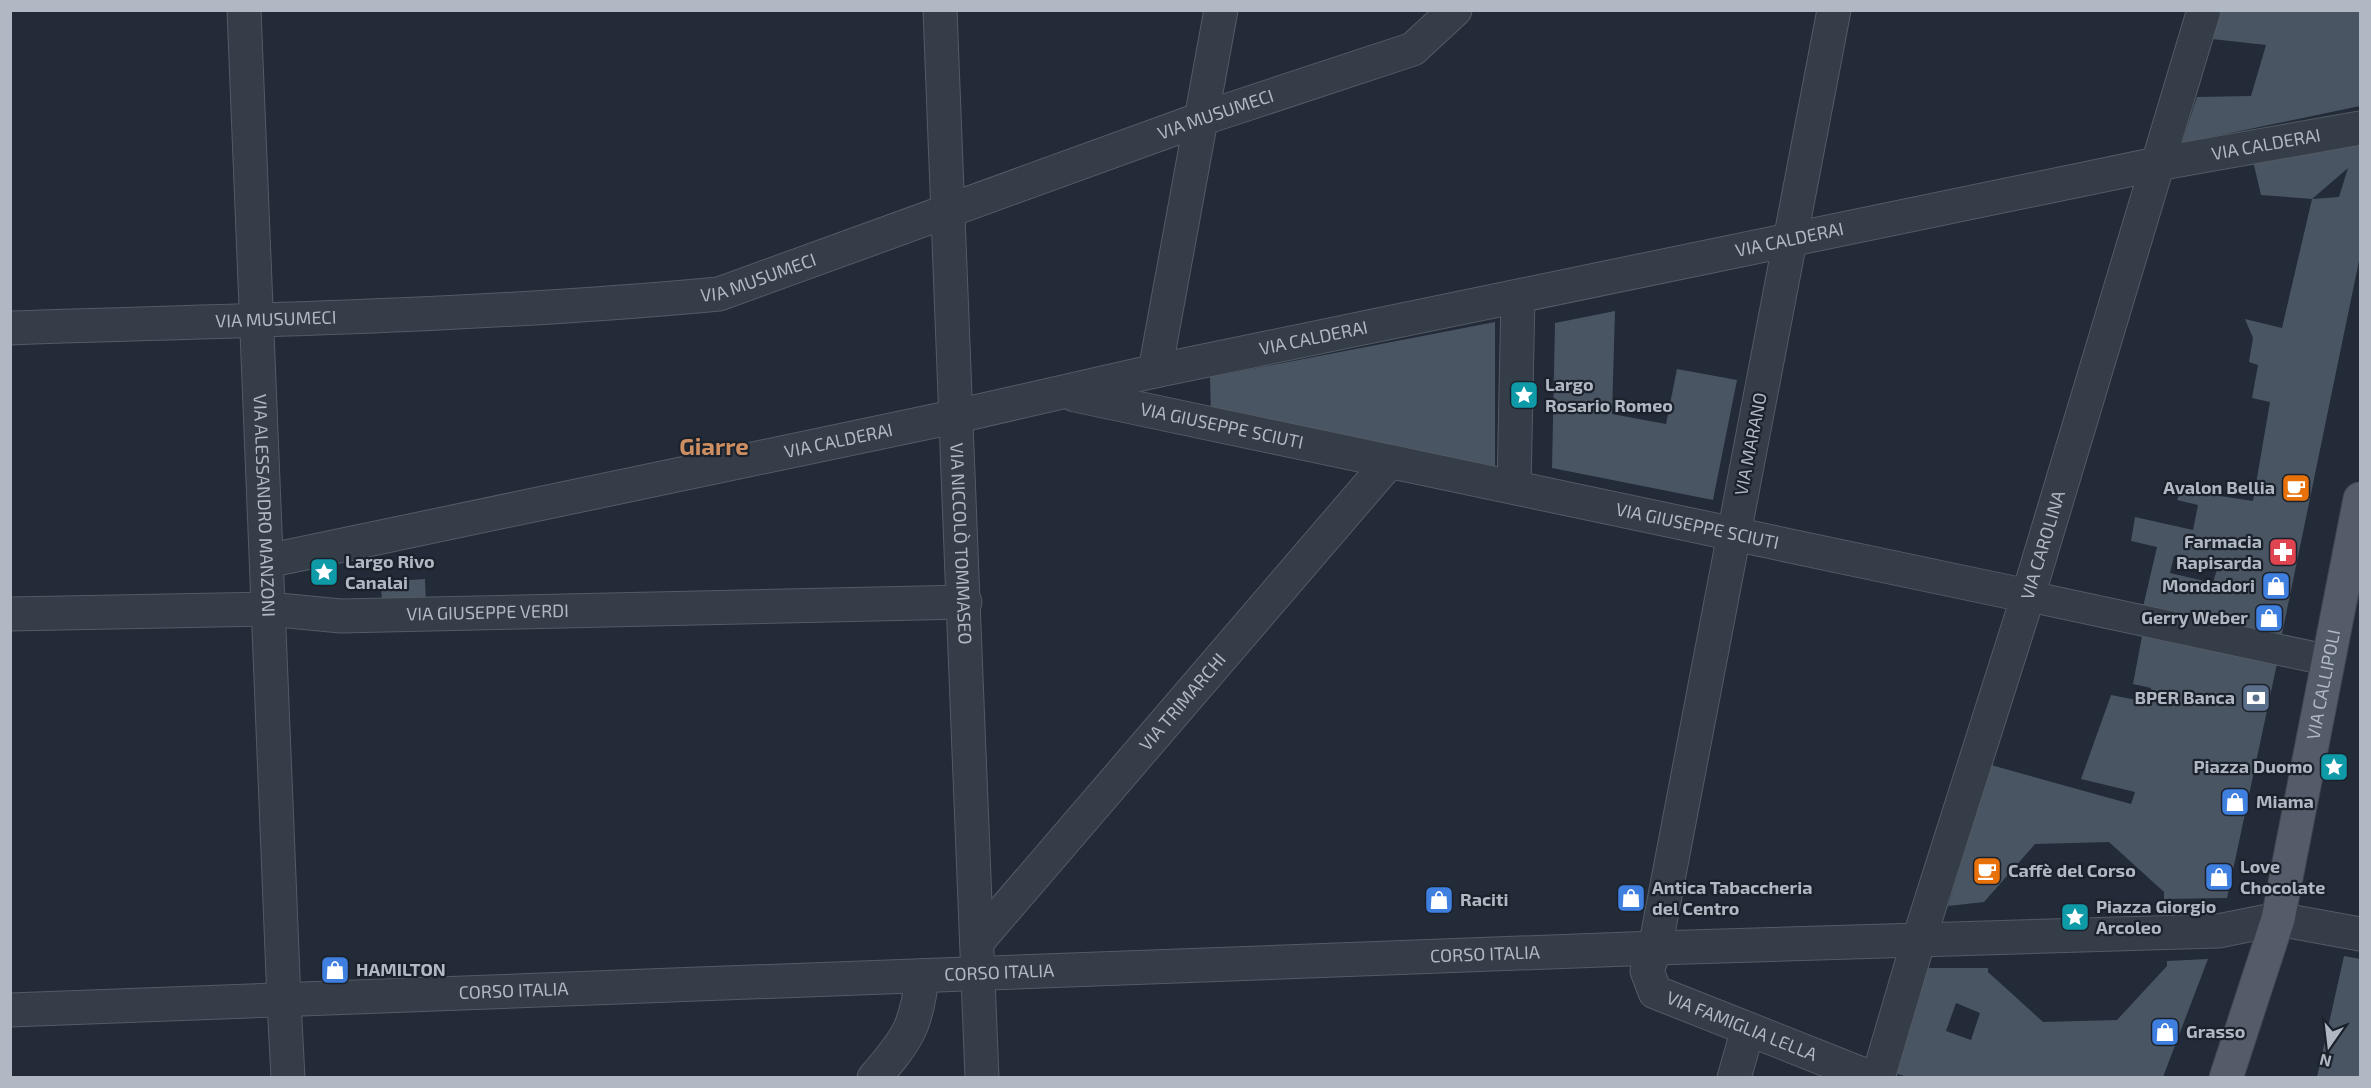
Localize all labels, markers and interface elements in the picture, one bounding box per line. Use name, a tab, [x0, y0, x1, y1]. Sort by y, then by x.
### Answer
street label: VIA MUSUMECI	[1154, 84, 1276, 144]
street label: VIA CALDERAI	[2210, 123, 2322, 164]
street label: VIA CALDERAI	[1733, 217, 1846, 261]
street label: VIA MUSUMECI	[699, 248, 819, 306]
street label: VIA MUSUMECI	[215, 305, 337, 332]
street label: VIA CALDERAI	[1257, 315, 1370, 359]
place label: Largo Rosario Romeo	[1545, 373, 1673, 416]
place icon: Largo Rosario Romeo	[1508, 379, 1540, 411]
street label: VIA MARANO	[1729, 390, 1771, 497]
street label: VIA ALESSANDRO MANZONI	[250, 394, 280, 617]
street label: VIA GIUSEPPE SCIUTI	[1138, 397, 1306, 453]
street label: VIA CALDERAI	[782, 418, 895, 462]
district label: Giarre	[679, 431, 749, 460]
street label: VIA NICCOLÒ TOMMASEO	[946, 442, 977, 645]
cafe icon: Avalon Bellia	[2280, 472, 2312, 504]
place label: Avalon Bellia	[2163, 476, 2275, 498]
street label: VIA CAROLINA	[2016, 487, 2069, 602]
street label: VIA GIUSEPPE SCIUTI	[1614, 497, 1781, 553]
place label: Farmacia Rapisarda	[2176, 530, 2262, 573]
pharmacy icon: Farmacia Rapisarda	[2267, 536, 2299, 568]
place label: Largo Rivo Canalai	[345, 550, 435, 593]
place icon: Largo Rivo Canalai	[308, 556, 340, 588]
shop icon: Mondadori	[2260, 570, 2292, 602]
place label: Mondadori	[2162, 574, 2255, 596]
street label: VIA GIUSEPPE VERDI	[406, 599, 569, 625]
shop icon: Gerry Weber	[2253, 602, 2285, 634]
place label: Gerry Weber	[2141, 606, 2248, 628]
street label: VIA CALLIPOLI	[2301, 628, 2344, 742]
street label: VIA TRIMARCHI	[1134, 648, 1230, 755]
bank icon: BPER Banca	[2240, 682, 2272, 714]
place label: BPER Banca	[2134, 686, 2235, 708]
place icon: Piazza Duomo	[2318, 751, 2350, 783]
place label: Piazza Duomo	[2193, 755, 2313, 777]
shop icon: Miama	[2219, 786, 2251, 818]
place label: Miama	[2256, 790, 2314, 812]
cafe icon: Caffè del Corso	[1971, 855, 2003, 887]
place label: Love Chocolate	[2240, 855, 2325, 898]
place label: Caffè del Corso	[2008, 859, 2136, 881]
shop icon: Love Chocolate	[2203, 861, 2235, 893]
place label: Antica Tabaccheria del Centro	[1652, 876, 1812, 919]
shop icon: Antica Tabaccheria del Centro	[1615, 882, 1647, 914]
shop icon: Raciti	[1423, 884, 1455, 916]
place label: Raciti	[1460, 888, 1508, 910]
place label: Piazza Giorgio Arcoleo	[2096, 895, 2216, 938]
place icon: Piazza Giorgio Arcoleo	[2059, 901, 2091, 933]
street label: CORSO ITALIA	[1430, 940, 1541, 966]
shop icon: HAMILTON	[319, 954, 351, 986]
place label: HAMILTON	[356, 958, 446, 980]
street label: CORSO ITALIA	[944, 959, 1055, 985]
street label: CORSO ITALIA	[458, 977, 570, 1003]
street label: VIA FAMIGLIA LELLA	[1664, 986, 1821, 1065]
shop icon: Grasso	[2149, 1016, 2181, 1048]
north arrow	[2299, 1016, 2359, 1076]
place label: Grasso	[2186, 1020, 2245, 1042]
text: N	[2317, 1050, 2333, 1072]

